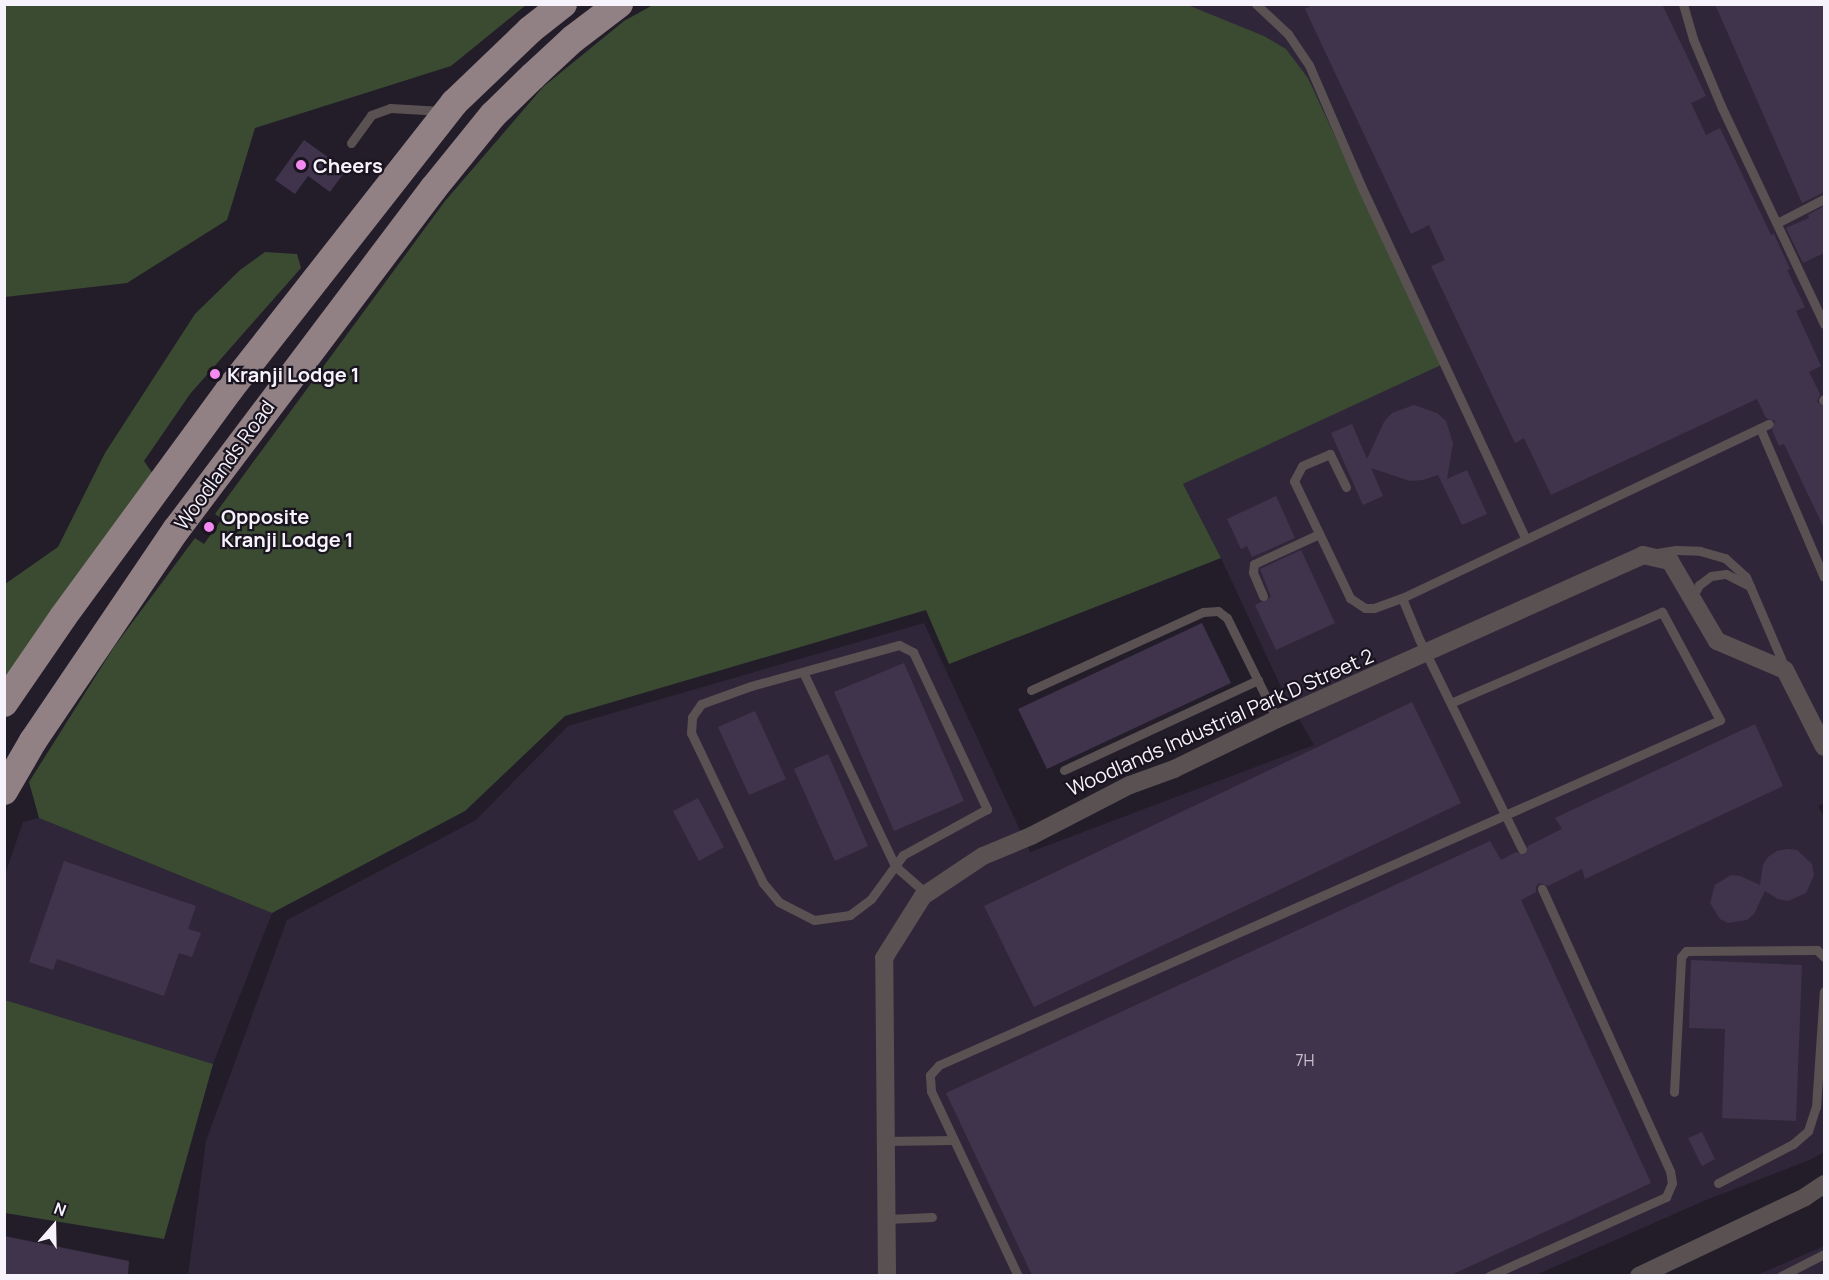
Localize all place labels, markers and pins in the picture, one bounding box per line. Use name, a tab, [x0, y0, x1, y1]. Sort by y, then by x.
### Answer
place label: Cheers	[313, 153, 383, 177]
marker: Cheers	[294, 158, 308, 172]
place label: Kranji Lodge 1	[227, 362, 360, 386]
marker: Kranji Lodge 1	[208, 367, 222, 381]
place label: Opposite Kranji Lodge 1	[221, 504, 354, 551]
marker: Opposite Kranji Lodge 1	[202, 520, 216, 534]

